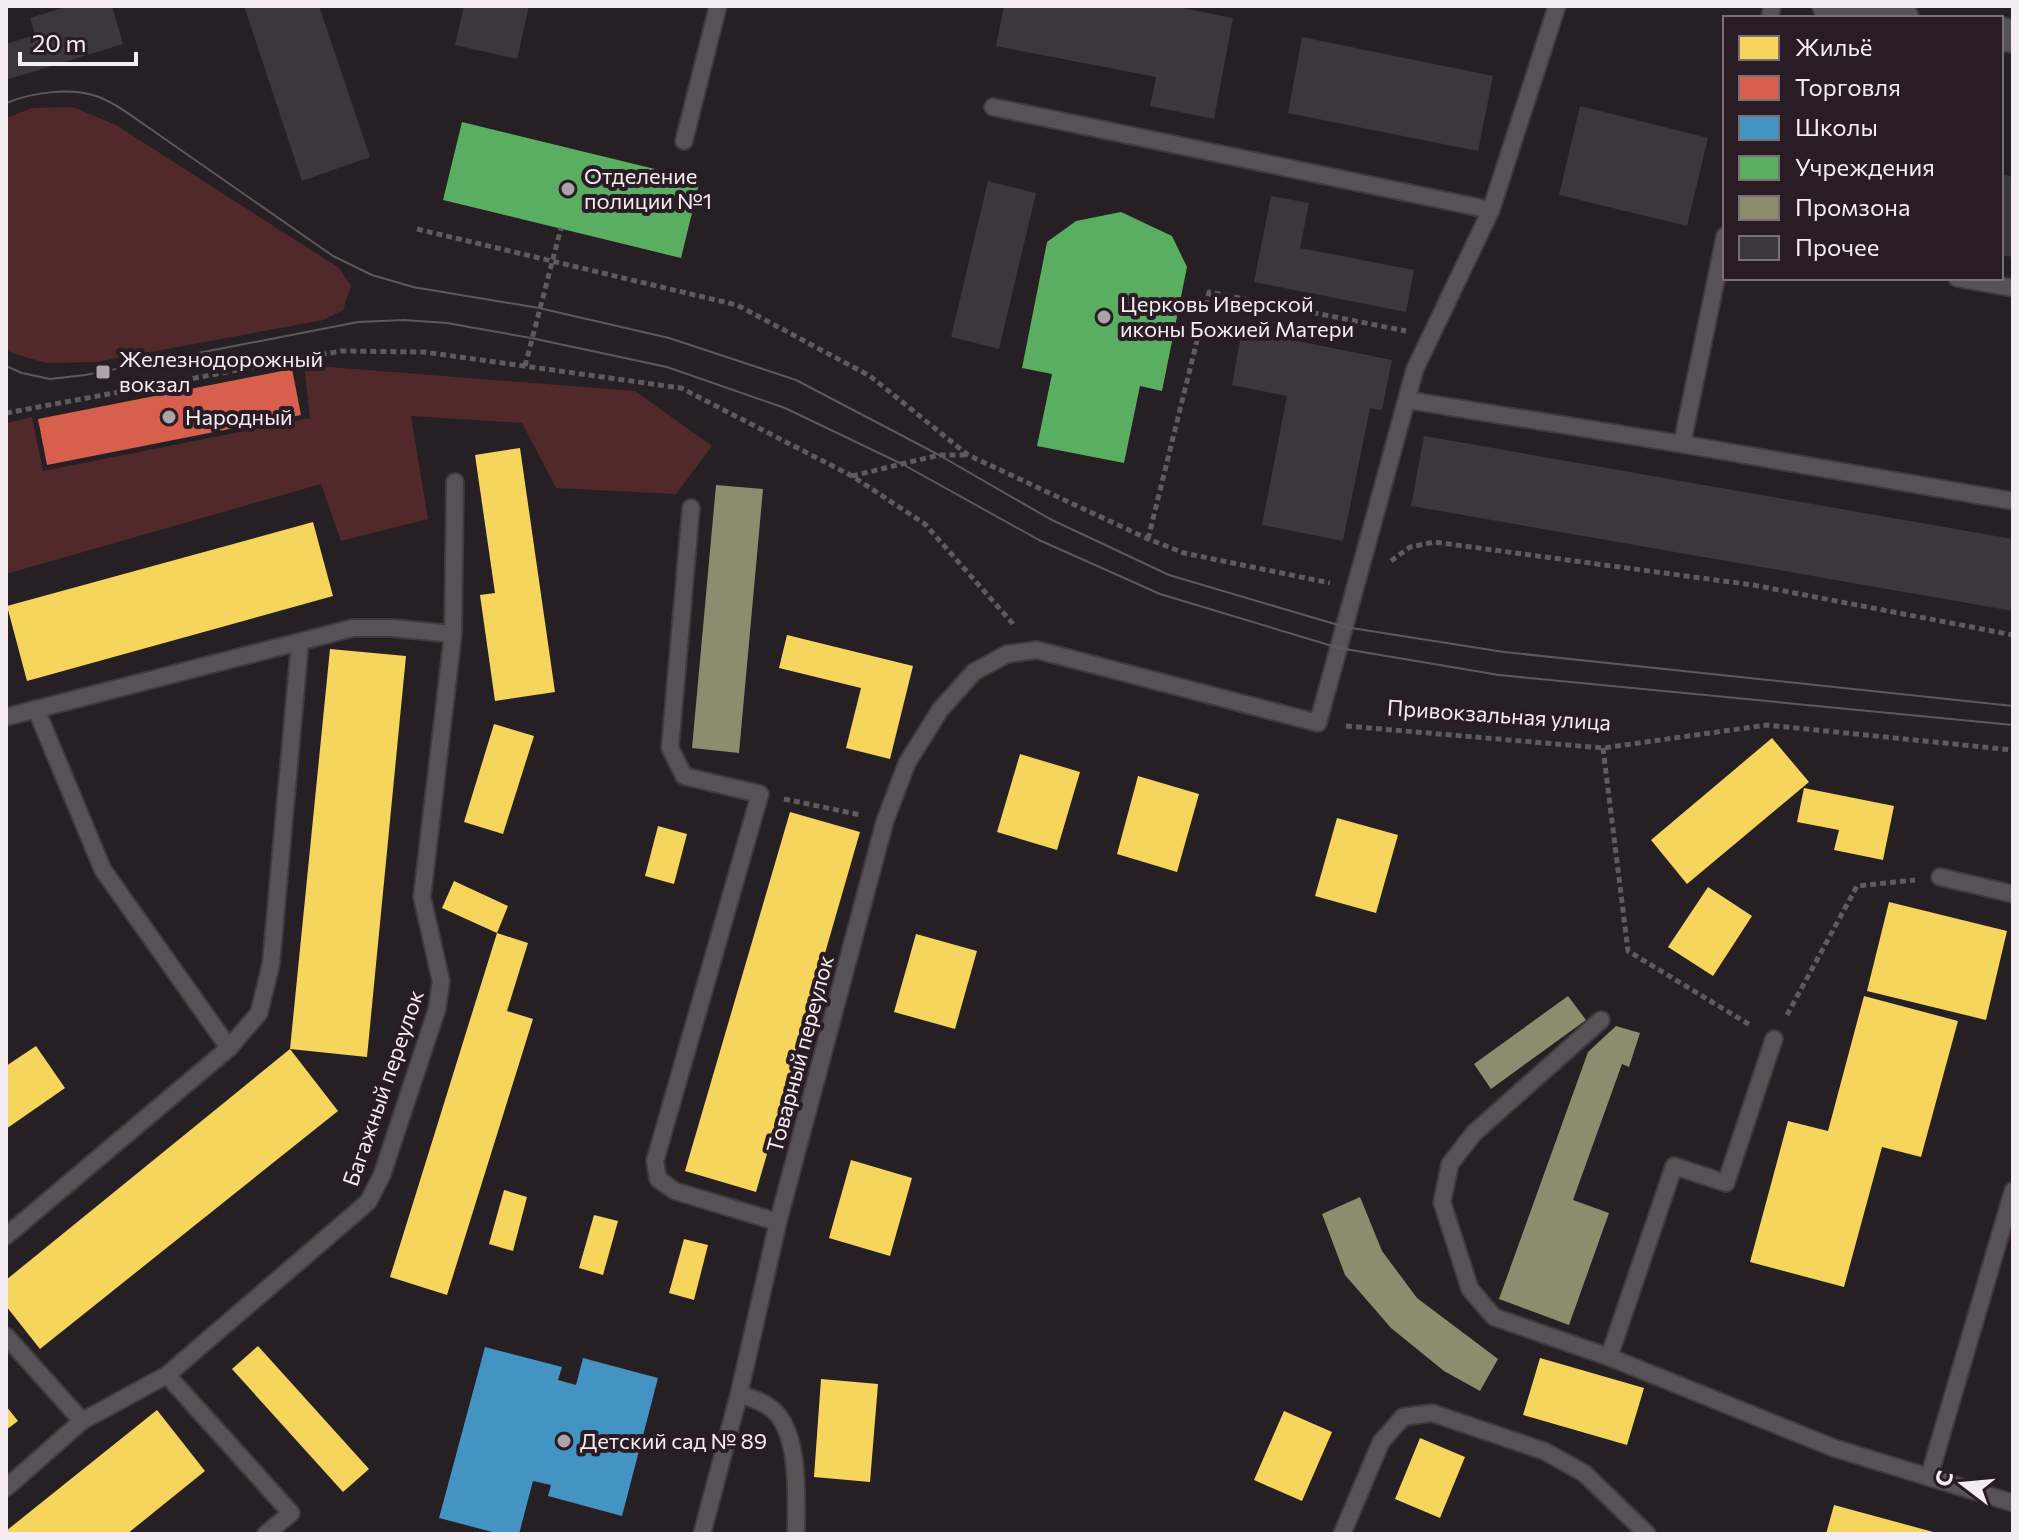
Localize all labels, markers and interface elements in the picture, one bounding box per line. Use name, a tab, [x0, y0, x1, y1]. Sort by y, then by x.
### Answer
scale bar	[20, 16, 136, 66]
legend	[1723, 16, 2003, 280]
text: 20 m	[32, 28, 86, 57]
text: Жильё	[1795, 32, 1872, 61]
text: Торговля	[1795, 72, 1901, 101]
text: Школы	[1795, 112, 1878, 141]
text: Учреждения	[1795, 152, 1935, 181]
place label: Отделение полиции №1	[584, 162, 712, 214]
marker: Отделение полиции №1	[559, 180, 577, 198]
text: Промзона	[1795, 192, 1910, 221]
text: Прочее	[1795, 232, 1879, 261]
place label: Церковь Иверской иконы Божией Матери	[1120, 290, 1354, 342]
marker: Церковь Иверской иконы Божией Матери	[1095, 308, 1113, 326]
place label: Железнодорожный вокзал	[119, 345, 323, 397]
marker: Железнодорожный вокзал	[94, 363, 112, 381]
place label: Народный	[185, 403, 293, 430]
marker: Народный	[160, 408, 178, 426]
street label: Привокзальная улица	[1386, 693, 1612, 736]
street label: Товарный переулок	[760, 952, 839, 1156]
street label: Багажный переулок	[336, 986, 429, 1189]
place label: Детский сад № 89	[580, 1427, 767, 1454]
marker: Детский сад № 89	[555, 1432, 573, 1450]
north arrow	[1923, 1444, 2003, 1524]
text: С	[1928, 1467, 1958, 1489]

